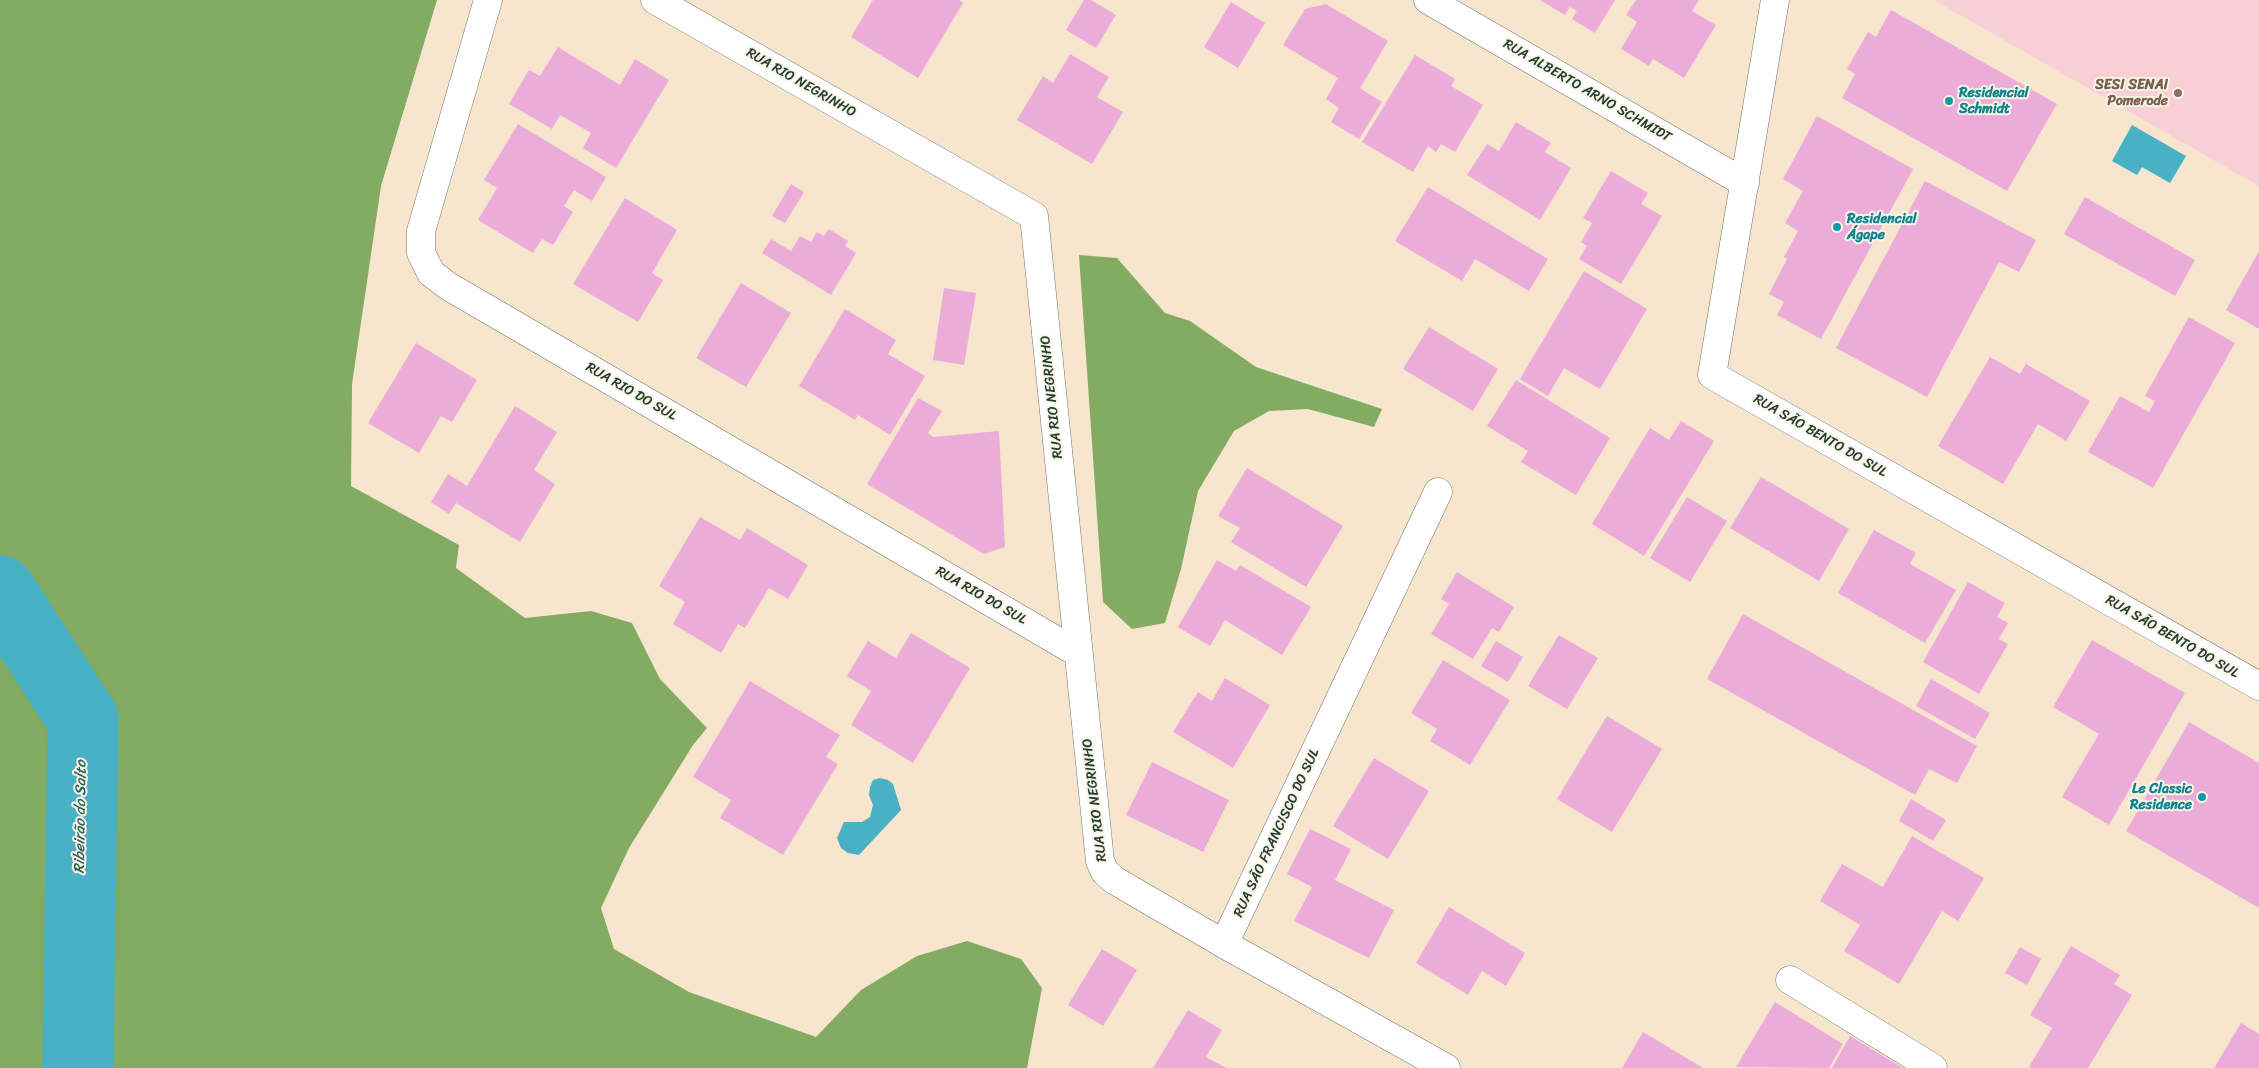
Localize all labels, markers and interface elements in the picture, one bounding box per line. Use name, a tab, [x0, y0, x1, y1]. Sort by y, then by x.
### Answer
street label: RUA ALBERTO ARNO SCHMIDT	[1500, 36, 1674, 146]
street label: RUA RIO NEGRINHO	[743, 45, 859, 121]
place label: SESI SENAI Pomerode	[2095, 77, 2168, 110]
place label: Residencial Schmidt	[1959, 85, 2029, 118]
marker: SESI SENAI Pomerode	[2172, 87, 2184, 99]
marker: Residencial Schmidt	[1943, 95, 1955, 107]
place label: Residencial Ágape	[1847, 211, 1917, 243]
marker: Residencial Ágape	[1831, 221, 1843, 233]
street label: RUA RIO NEGRINHO	[1037, 334, 1067, 460]
street label: RUA RIO DO SUL	[583, 359, 679, 425]
street label: RUA SÃO BENTO DO SUL	[1750, 391, 1890, 481]
street label: RUA RIO DO SUL	[933, 563, 1029, 629]
street label: RUA SÃO BENTO DO SUL	[2102, 592, 2242, 682]
street label: RUA RIO NEGRINHO	[1079, 737, 1111, 863]
street label: RUA SÃO FRANCISCO DO SUL	[1230, 746, 1324, 920]
water label: Ribeirão do Salto	[71, 760, 91, 874]
place label: Le Classic Residence	[2130, 781, 2192, 814]
marker: Le Classic Residence	[2196, 791, 2208, 803]

